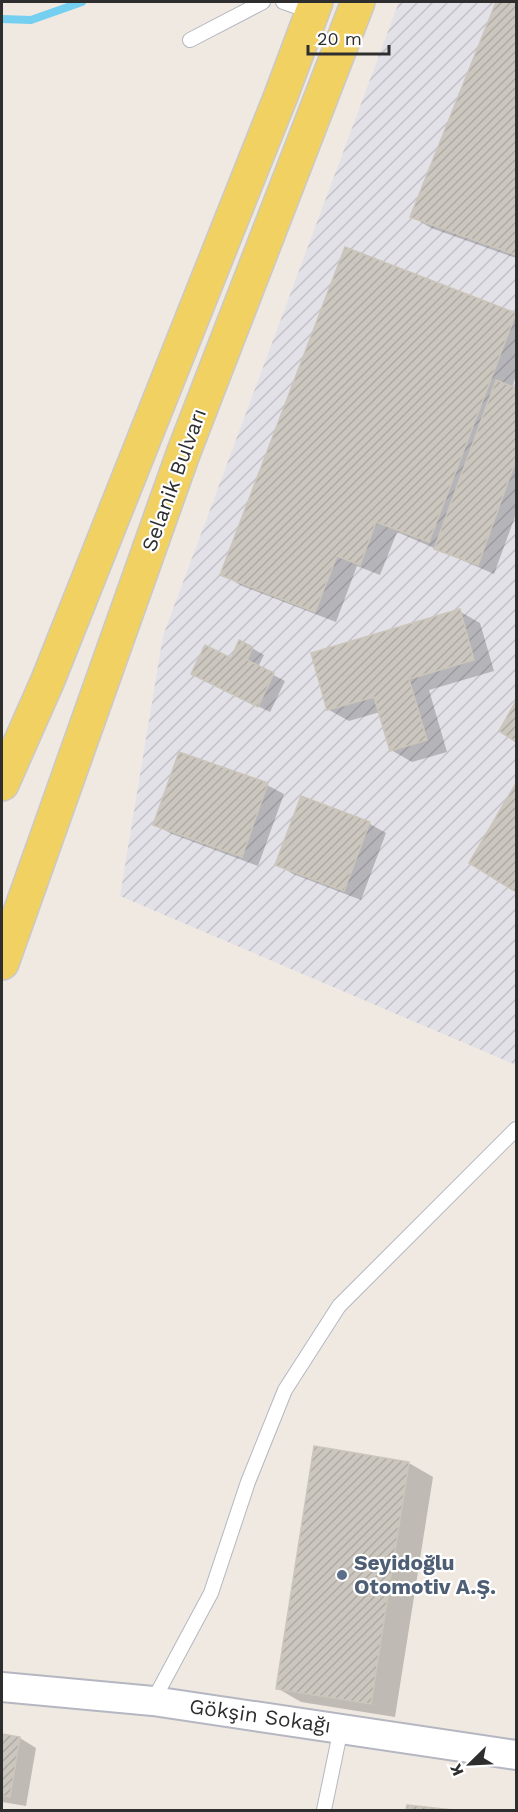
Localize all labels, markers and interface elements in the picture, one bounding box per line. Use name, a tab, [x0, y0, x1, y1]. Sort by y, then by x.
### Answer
scale bar	[308, 18, 389, 56]
text: 20 m	[317, 28, 362, 49]
street label: Selanik Bulvarı	[136, 405, 211, 555]
place label: Seyidoğlu Otomotiv A.Ş.	[354, 1550, 496, 1599]
marker: Seyidoğlu Otomotiv A.Ş.	[335, 1568, 349, 1582]
street label: Gökşin Sokağı	[188, 1693, 332, 1738]
north arrow	[440, 1734, 500, 1794]
text: K	[446, 1761, 468, 1779]

